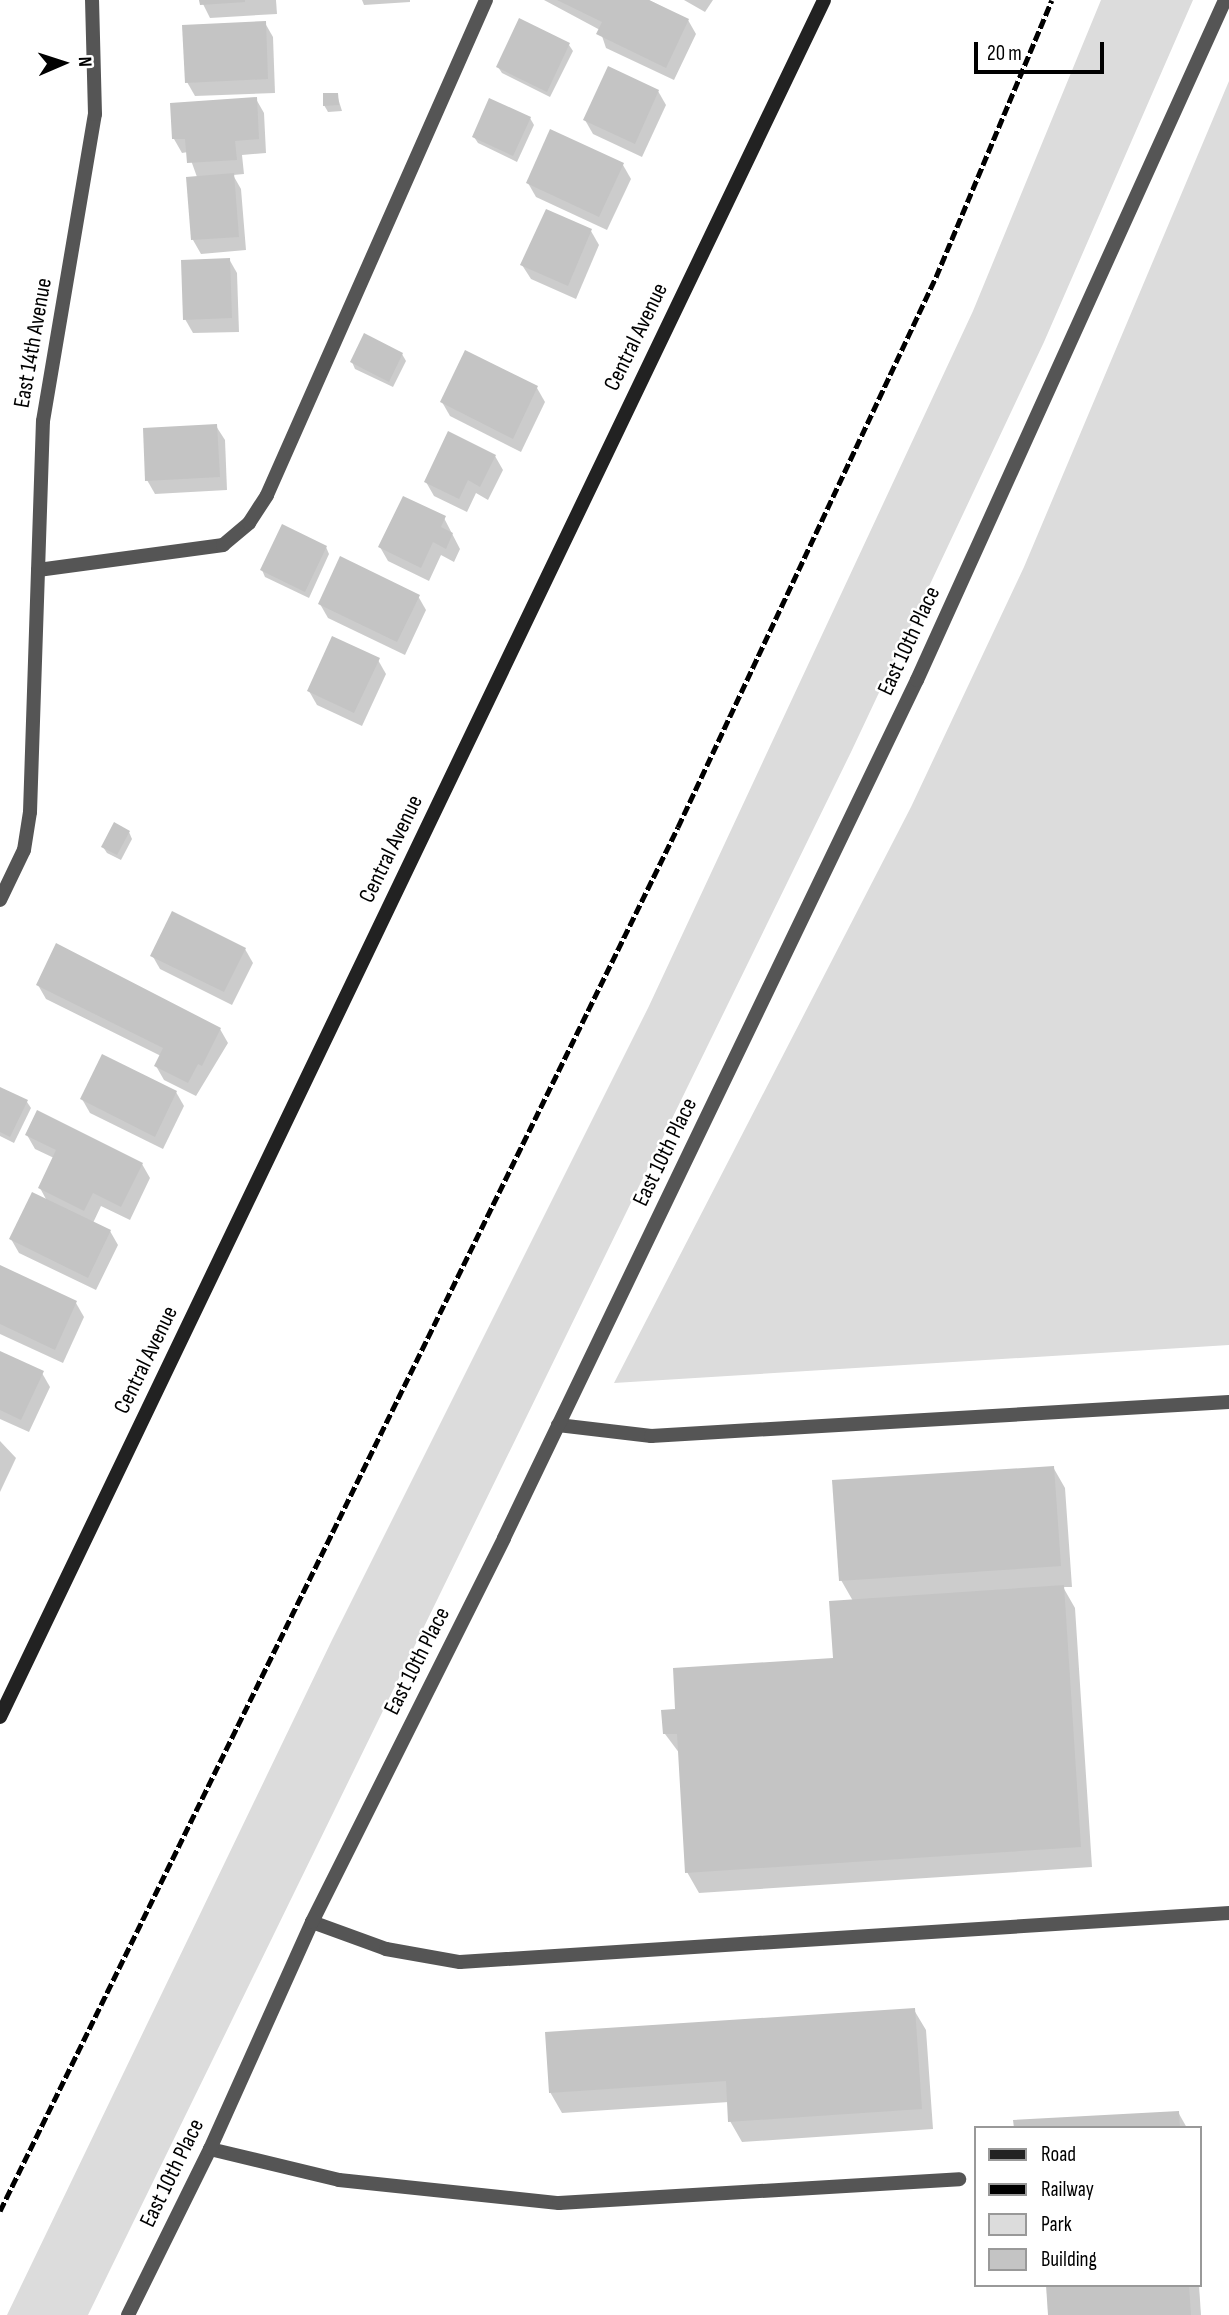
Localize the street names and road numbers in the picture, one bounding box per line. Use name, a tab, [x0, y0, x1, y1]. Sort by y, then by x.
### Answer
street label: East 14th Avenue	[8, 276, 58, 410]
street label: Central Avenue	[598, 279, 674, 395]
street label: East 10th Place	[872, 582, 946, 700]
street label: Central Avenue	[353, 791, 429, 907]
street label: East 10th Place	[627, 1093, 703, 1211]
street label: Central Avenue	[108, 1302, 184, 1418]
street label: East 10th Place	[378, 1603, 456, 1719]
street label: East 10th Place	[134, 2114, 210, 2232]

